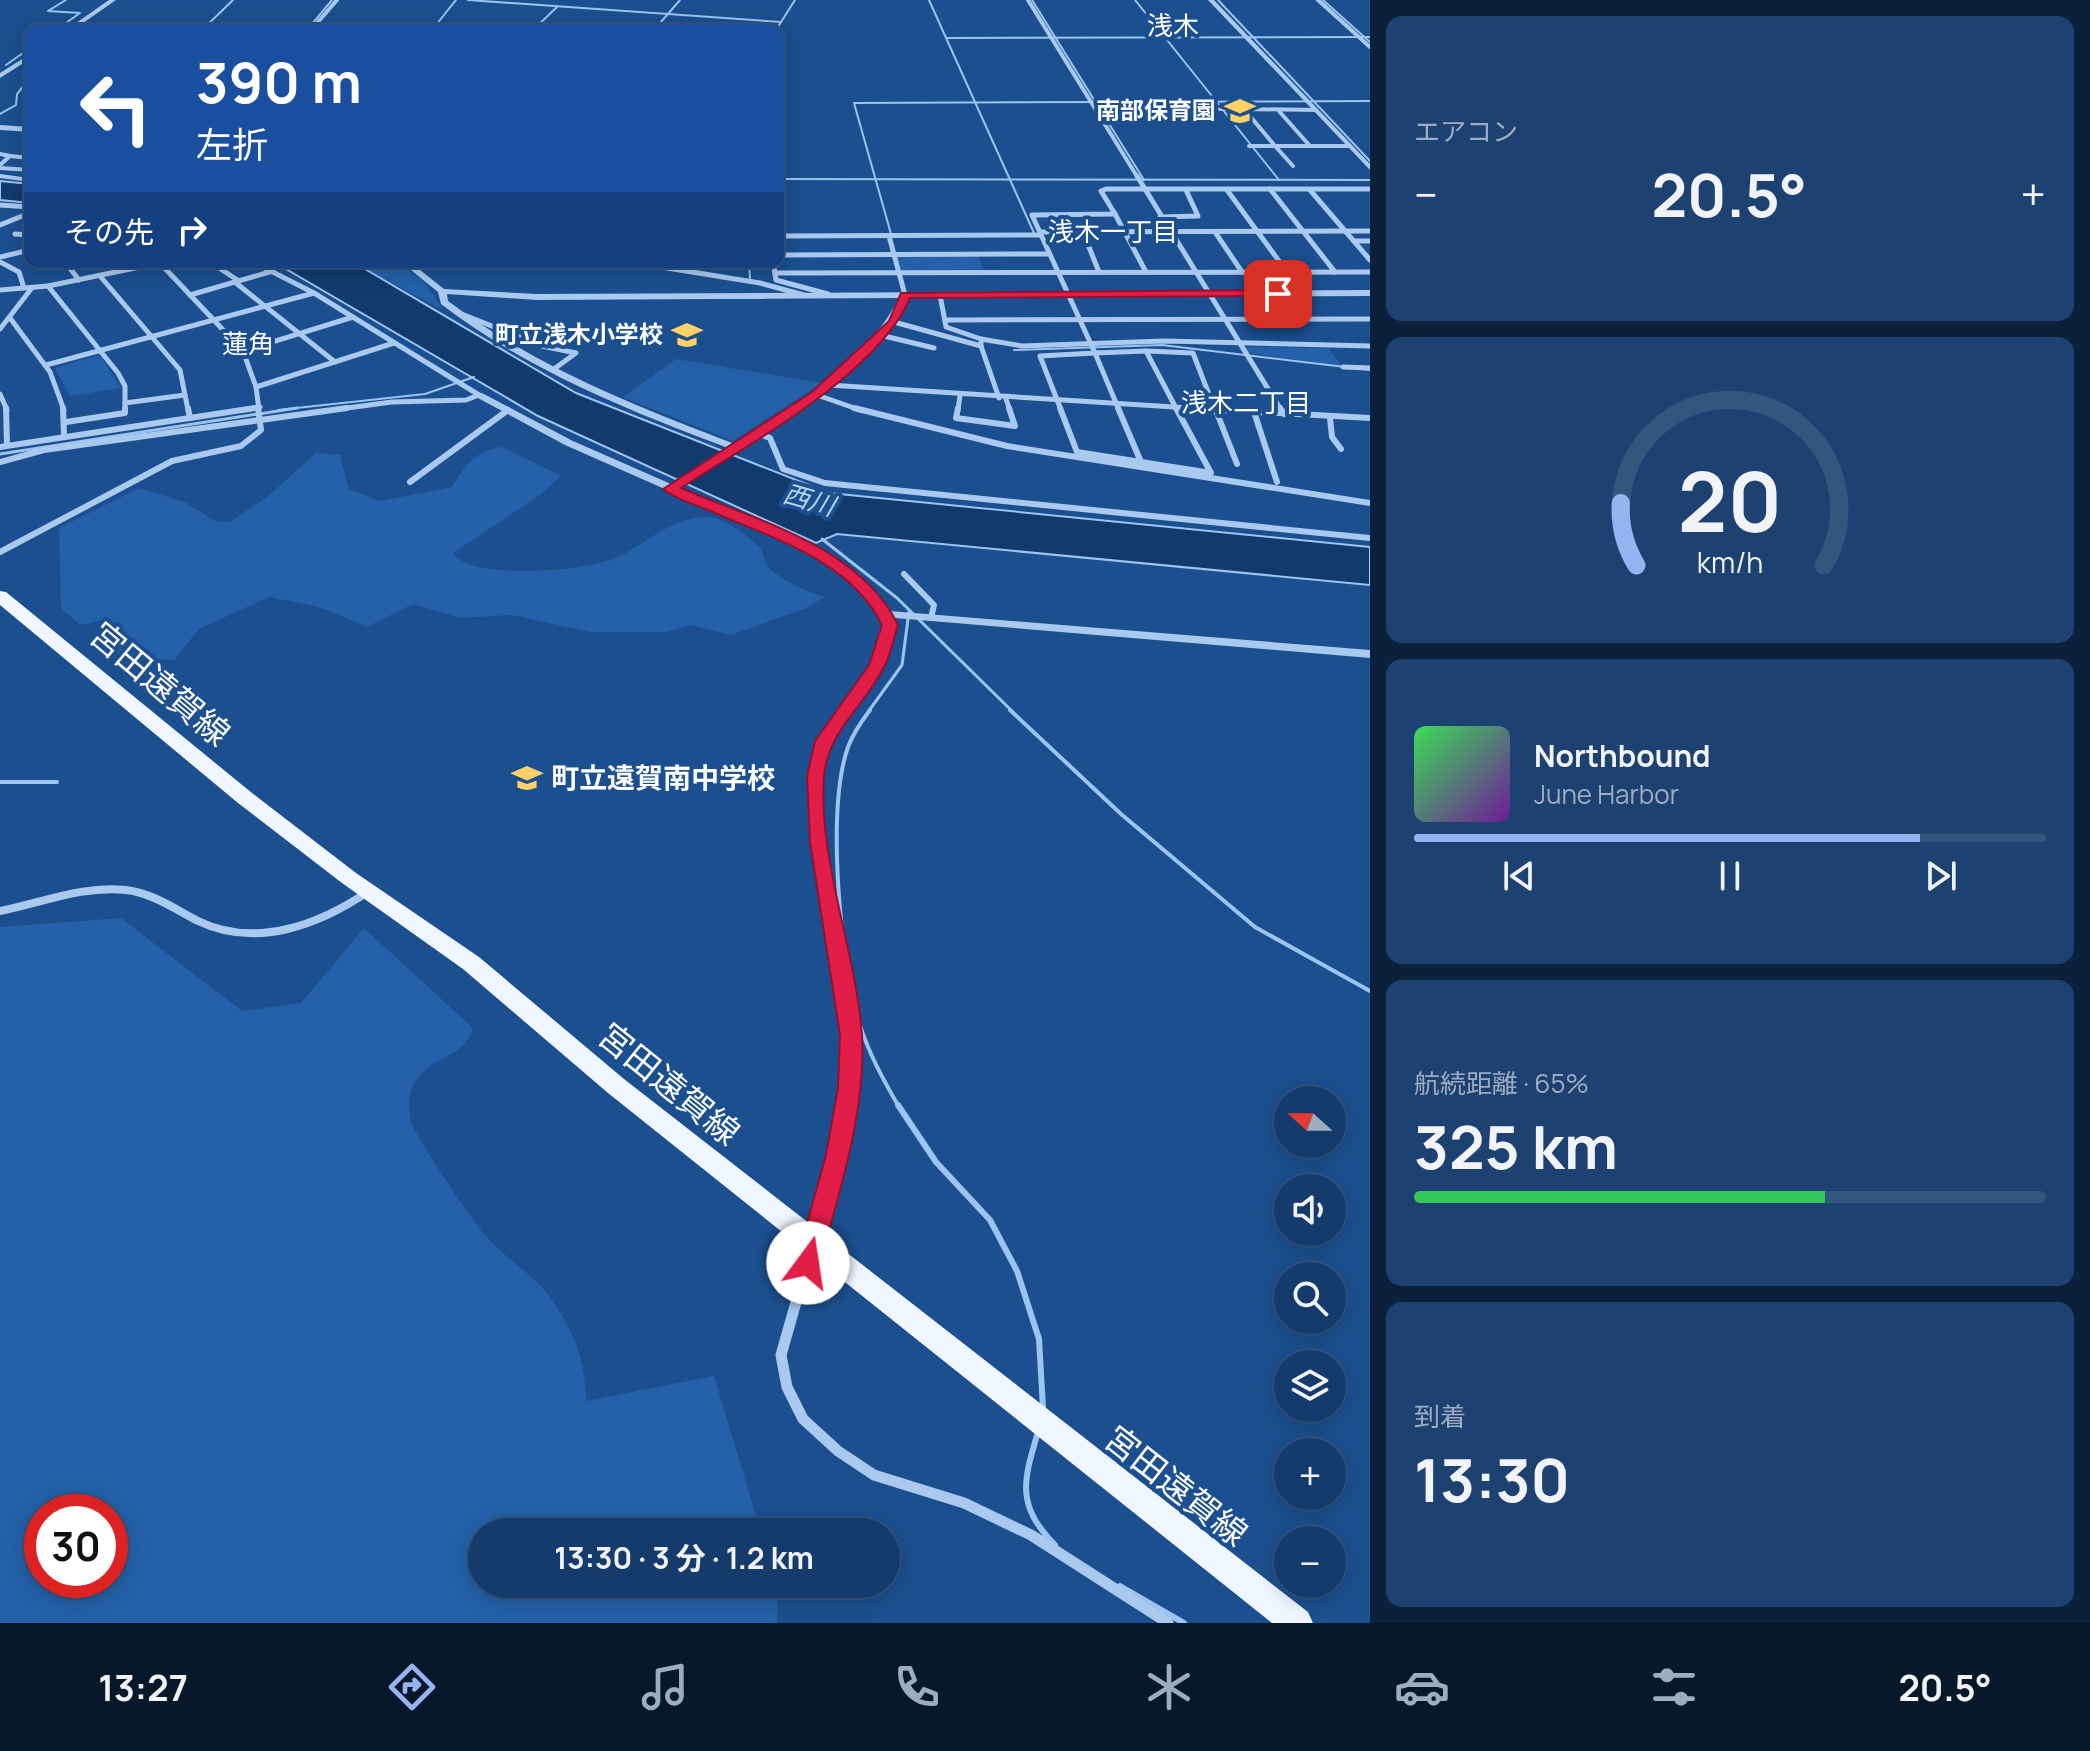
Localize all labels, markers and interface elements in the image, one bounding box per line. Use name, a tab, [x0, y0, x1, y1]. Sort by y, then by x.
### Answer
district label: 浅木	[1147, 7, 1199, 43]
text: 390 m	[196, 43, 362, 120]
icon: left	[64, 56, 168, 160]
place label: 南部保育園	[1096, 93, 1216, 126]
school or university icon: 南部保育園	[1223, 94, 1257, 128]
text: エアコン	[1414, 113, 1518, 149]
text: 左折	[196, 120, 268, 169]
text: 20.5°	[1651, 153, 1807, 235]
text: −	[1414, 164, 1438, 224]
text: +	[2021, 164, 2046, 224]
icon: right	[170, 208, 214, 252]
text: その先	[64, 211, 154, 252]
district label: 浅木一丁目	[1048, 213, 1178, 249]
pin	[1244, 260, 1312, 328]
icon: arrive	[1256, 272, 1300, 316]
place label: 町立浅木小学校	[495, 317, 663, 350]
school or university icon: 町立浅木小学校	[670, 318, 704, 352]
district label: 蓮角	[222, 325, 274, 361]
district label: 浅木二丁目	[1181, 384, 1311, 420]
text: 20	[1678, 443, 1782, 557]
water label: 西川	[779, 475, 842, 524]
text: km/h	[1697, 543, 1763, 582]
street label: 宮田遠賀線	[81, 611, 241, 755]
text: Northbound	[1534, 735, 1711, 776]
place label: 町立遠賀南中学校	[551, 758, 775, 796]
school or university icon: 町立遠賀南中学校	[510, 761, 544, 795]
text: June Harbor	[1534, 776, 1679, 812]
icon: previous	[1497, 854, 1541, 898]
icon: pause	[1708, 854, 1752, 898]
icon: next	[1919, 854, 1963, 898]
street label: 宮田遠賀線	[589, 1012, 750, 1155]
text: 航続距離 · 65%	[1414, 1065, 1589, 1101]
north arrow	[1274, 1086, 1346, 1158]
map controls	[1274, 1086, 1346, 1598]
text: 325 km	[1414, 1105, 1618, 1187]
button: sound	[1274, 1174, 1346, 1246]
position arrow	[766, 1221, 850, 1305]
button: search	[1274, 1262, 1346, 1334]
button: layers	[1274, 1350, 1346, 1422]
text: 到着	[1414, 1398, 1466, 1434]
street label: 宮田遠賀線	[1095, 1415, 1258, 1556]
button: +	[1274, 1438, 1346, 1510]
text: 13:30	[1414, 1438, 1570, 1520]
speed limit sign: 30	[24, 1494, 128, 1598]
button: −	[1274, 1526, 1346, 1598]
text: 13:30 · 3 分 · 1.2 km	[554, 1537, 814, 1578]
icon: directions	[384, 1659, 440, 1715]
icon: music	[637, 1659, 693, 1715]
icon: phone	[889, 1659, 945, 1715]
icon: climate	[1141, 1659, 1197, 1715]
icon: car	[1394, 1659, 1450, 1715]
icon: filters	[1646, 1659, 1702, 1715]
text: 13:27	[98, 1663, 188, 1712]
text: 20.5°	[1898, 1663, 1992, 1712]

